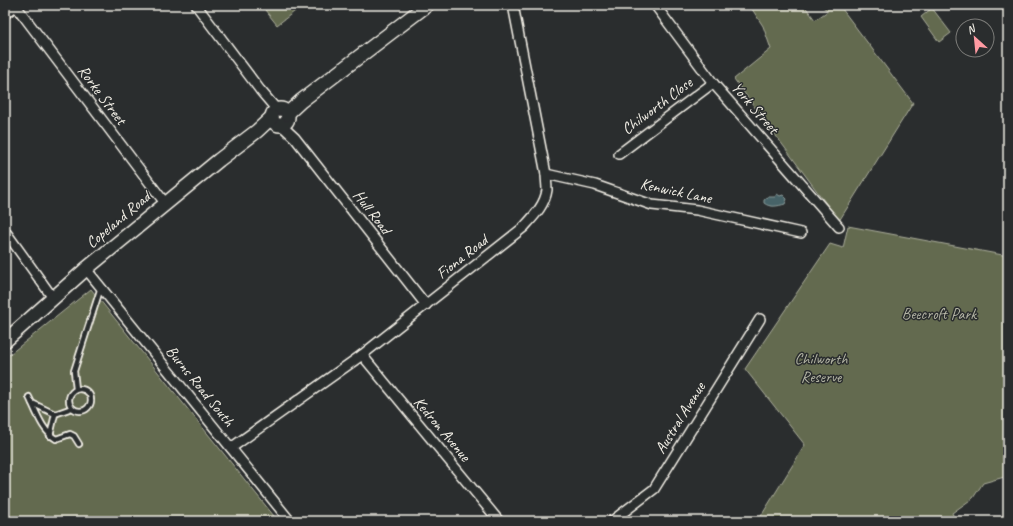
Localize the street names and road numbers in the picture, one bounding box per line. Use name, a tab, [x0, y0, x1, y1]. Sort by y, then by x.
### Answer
street label: Rorke Street	[73, 61, 132, 130]
street label: Chilworth Close	[618, 72, 698, 139]
street label: York Street	[727, 78, 784, 140]
street label: Kenwick Lane	[638, 174, 715, 209]
street label: Copeland Road	[82, 186, 156, 253]
street label: Hull Road	[348, 186, 397, 240]
street label: Fiona Road	[432, 229, 494, 283]
street label: Burns Road South	[161, 342, 239, 431]
street label: Austral Avenue	[650, 377, 711, 457]
street label: Kedron Avenue	[409, 393, 476, 467]

